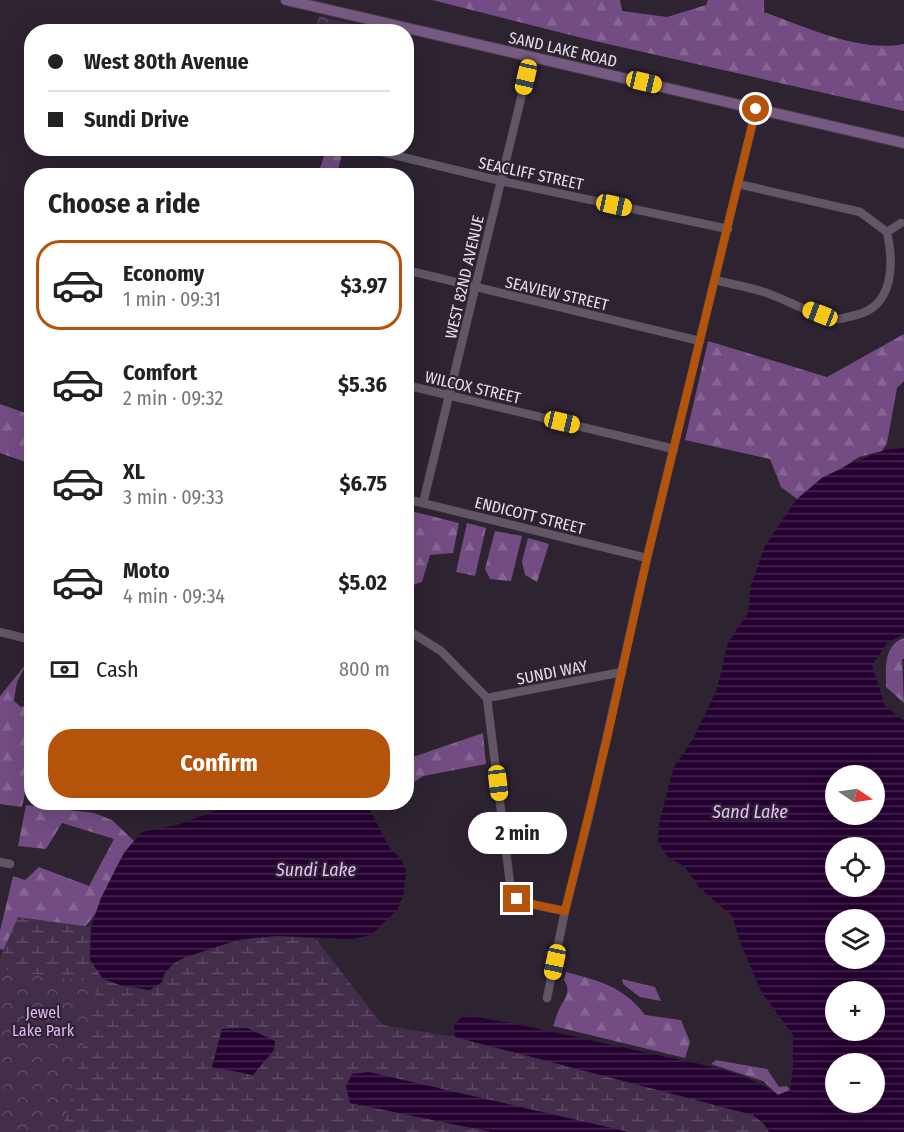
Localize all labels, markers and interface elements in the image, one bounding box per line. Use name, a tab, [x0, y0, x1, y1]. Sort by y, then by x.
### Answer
street label: SAND LAKE ROAD	[507, 28, 619, 71]
text: West 80th Avenue	[84, 48, 249, 75]
car	[513, 57, 539, 97]
car	[624, 69, 664, 95]
route start	[742, 95, 769, 122]
text: Sundi Drive	[84, 106, 189, 133]
street label: SEACLIFF STREET	[477, 153, 586, 194]
text: Choose a ride	[48, 188, 200, 220]
car	[595, 192, 633, 218]
street label: WEST 82ND AVENUE	[441, 213, 488, 341]
icon: car	[51, 258, 105, 312]
text: Economy	[123, 260, 204, 287]
text: $3.97	[341, 272, 387, 299]
street label: SEAVIEW STREET	[503, 272, 611, 315]
text: 1 min · 09:31	[123, 287, 221, 311]
car	[800, 299, 840, 329]
icon: car	[51, 357, 105, 411]
text: Comfort	[123, 359, 197, 386]
street label: WILCOX STREET	[423, 367, 523, 408]
text: $5.36	[338, 371, 387, 398]
text: 2 min · 09:32	[123, 386, 223, 410]
car	[542, 409, 582, 435]
icon: car	[51, 456, 105, 510]
text: XL	[123, 458, 145, 485]
text: $6.75	[340, 470, 387, 497]
text: 3 min · 09:33	[123, 485, 224, 509]
street label: ENDICOTT STREET	[473, 493, 587, 538]
icon: car	[51, 555, 105, 609]
text: Moto	[123, 557, 170, 584]
text: $5.02	[339, 569, 387, 596]
text: 4 min · 09:34	[123, 584, 225, 608]
icon: cash	[48, 653, 81, 686]
text: Cash	[96, 656, 139, 683]
street label: SUNDI WAY	[515, 656, 589, 689]
text: 800 m	[339, 657, 390, 681]
button: Confirm	[48, 729, 390, 798]
car	[487, 764, 509, 802]
north arrow	[825, 765, 885, 825]
map controls	[825, 765, 885, 1113]
water label: Sand Lake	[711, 801, 788, 823]
callout: 2 min	[468, 812, 566, 854]
text: 2 min	[495, 821, 540, 845]
button: locate	[825, 837, 885, 897]
water label: Sundi Lake	[275, 859, 356, 881]
route end	[503, 885, 530, 912]
button: layers	[825, 909, 885, 969]
car	[542, 943, 568, 981]
button: +	[825, 981, 885, 1041]
park label: Jewel Lake Park	[12, 1003, 75, 1040]
button: −	[825, 1053, 885, 1113]

